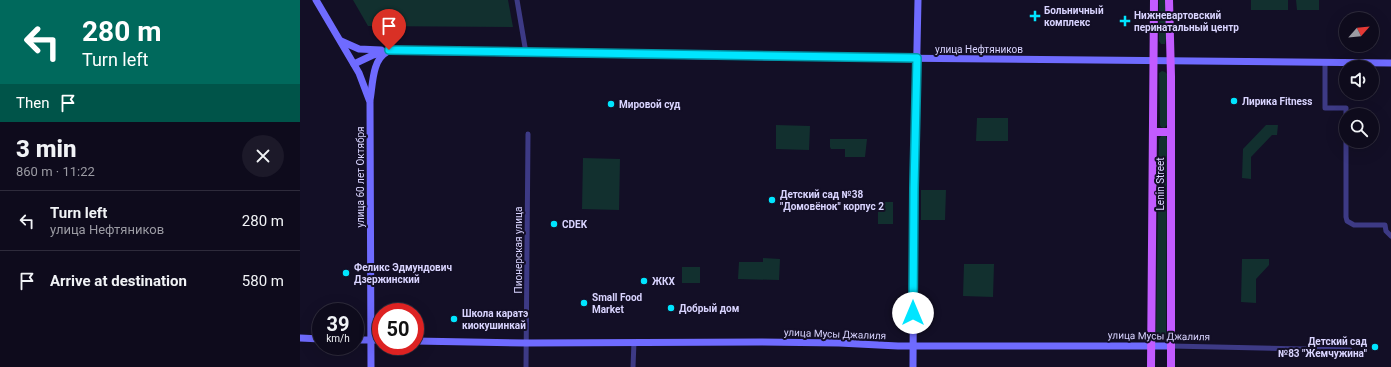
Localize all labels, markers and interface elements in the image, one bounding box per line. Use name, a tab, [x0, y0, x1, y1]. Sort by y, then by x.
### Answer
place label: Больничный комплекс	[1044, 5, 1104, 28]
pin	[372, 9, 406, 50]
marker: Больничный комплекс	[1029, 10, 1041, 22]
place label: Нижневартовский перинатальный центр	[1134, 10, 1239, 33]
north arrow	[1339, 12, 1379, 52]
map controls	[1339, 12, 1379, 148]
text: 280 m	[82, 15, 161, 48]
icon: arrive	[378, 15, 400, 37]
marker: Нижневартовский перинатальный центр	[1119, 15, 1131, 27]
icon: left	[16, 16, 68, 68]
street label: улица Нефтяников	[935, 44, 1023, 55]
text: Turn left	[82, 49, 148, 70]
button: sound	[1339, 60, 1379, 100]
icon: arrive	[57, 92, 79, 114]
text: Then	[16, 94, 49, 112]
marker: Лирика Fitness	[1229, 96, 1239, 106]
place label: Лирика Fitness	[1242, 96, 1312, 107]
marker: Мировой суд	[606, 99, 616, 109]
place label: Мировой суд	[619, 99, 681, 110]
button: search	[1339, 108, 1379, 148]
street label: улица 60 лет Октября	[355, 126, 366, 228]
text: 3 min	[16, 135, 77, 163]
button: close	[242, 135, 284, 177]
street label: Lenin Street	[1155, 157, 1166, 211]
text: 860 m · 11:22	[16, 164, 95, 179]
place label: Детский сад №38 "Домовёнок" корпус 2	[780, 189, 884, 212]
marker: Детский сад №38 "Домовёнок" корпус 2	[767, 195, 777, 205]
text: Turn left	[50, 204, 107, 222]
street label: Пионерская улица	[513, 207, 524, 293]
icon: left	[16, 210, 38, 232]
text: 280 m	[242, 212, 284, 230]
marker: CDEK	[549, 219, 559, 229]
place label: CDEK	[562, 219, 588, 230]
text: улица Нефтяников	[50, 222, 164, 237]
place label: Феликс Эдмундович Дзержинский	[354, 262, 452, 285]
marker: Феликс Эдмундович Дзержинский	[341, 268, 351, 278]
icon: arrive	[16, 270, 38, 292]
text: Arrive at destination	[50, 272, 187, 290]
text: 580 m	[242, 272, 284, 290]
marker: ЖКХ	[639, 276, 649, 286]
place label: ЖКХ	[652, 276, 675, 287]
place label: Small Food Market	[592, 292, 643, 315]
position arrow	[892, 292, 934, 334]
marker: Small Food Market	[579, 298, 589, 308]
speed limit sign: 50	[372, 303, 424, 355]
marker: Добрый дом	[666, 303, 676, 313]
place label: Добрый дом	[679, 303, 739, 314]
place label: Школа каратэ киокушинкай	[462, 308, 528, 331]
text: 39	[327, 312, 349, 336]
marker: Школа каратэ киокушинкай	[449, 314, 459, 324]
street label: улица Мусы Джалиля	[784, 327, 886, 341]
street label: улица Мусы Джалиля	[1108, 330, 1210, 342]
text: km/h	[326, 333, 350, 344]
place label: Детский сад №83 "Жемчужина"	[1278, 336, 1368, 359]
marker: Детский сад №83 "Жемчужина"	[1370, 342, 1380, 352]

